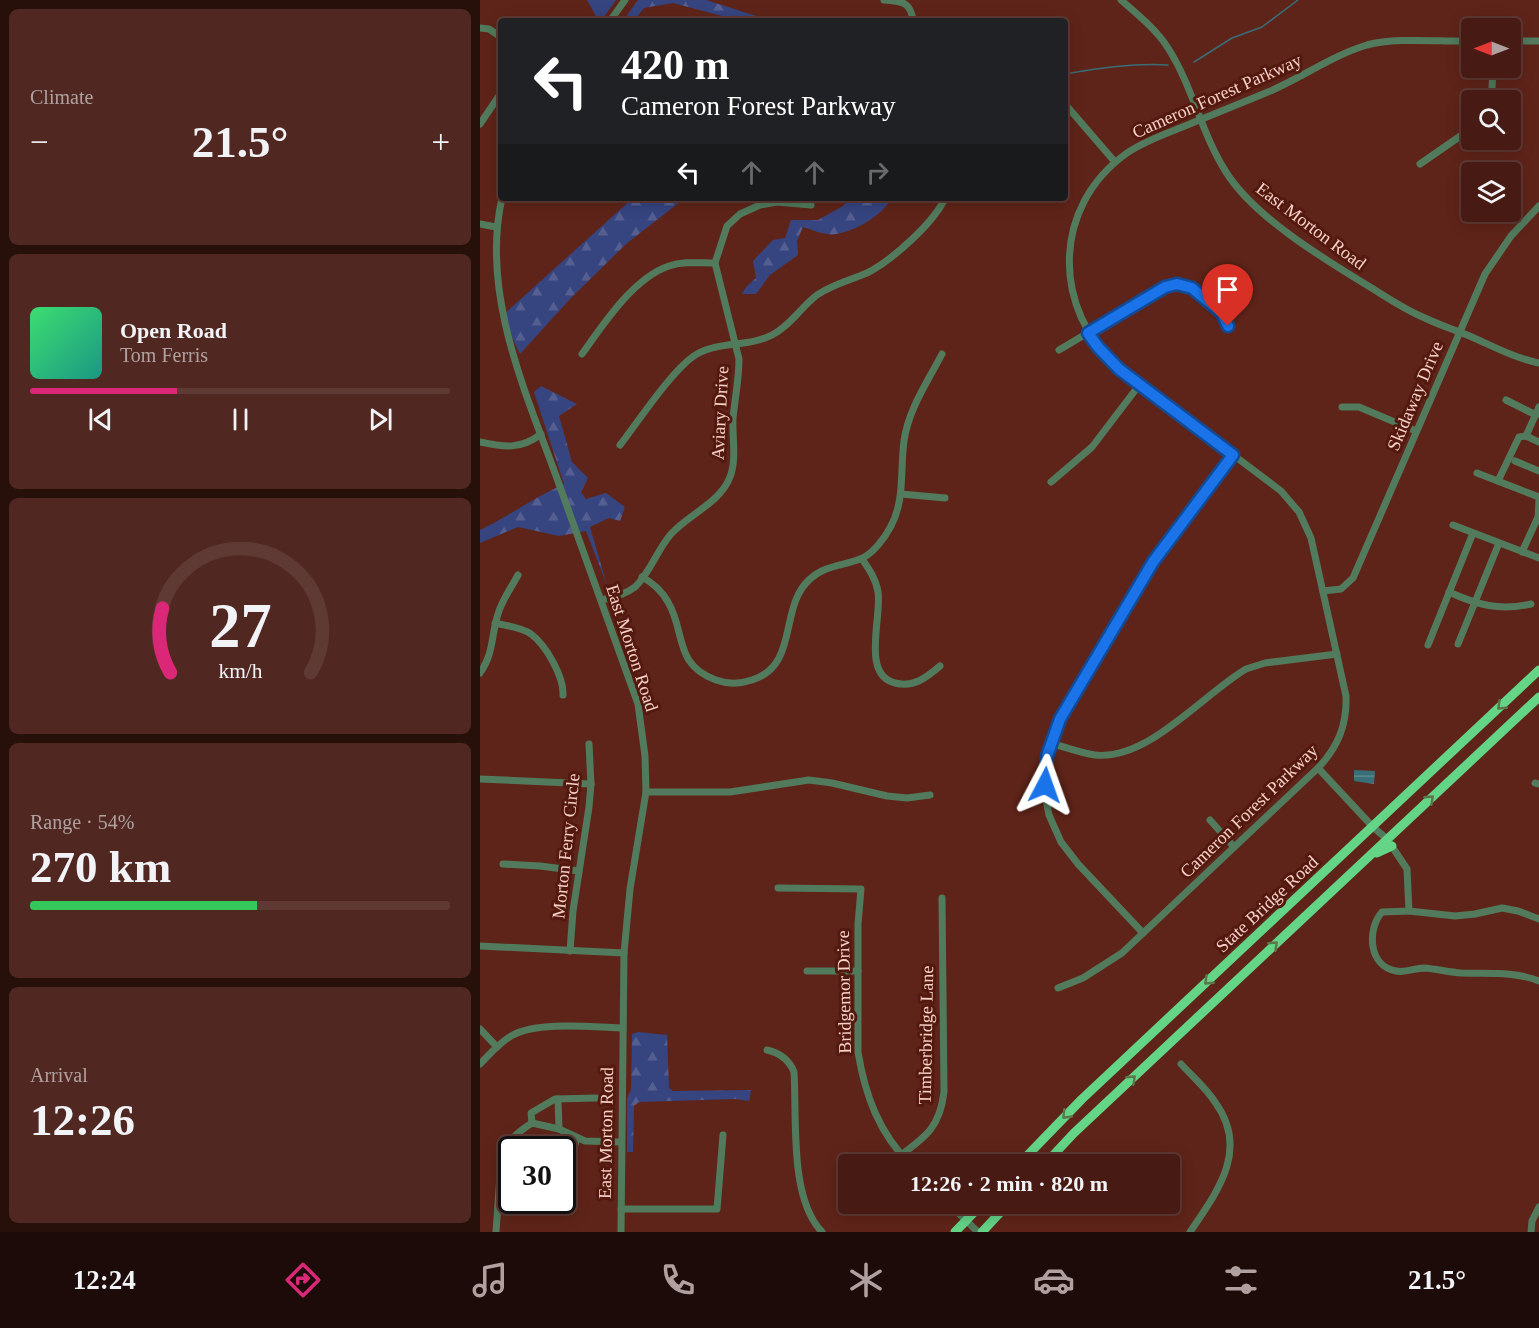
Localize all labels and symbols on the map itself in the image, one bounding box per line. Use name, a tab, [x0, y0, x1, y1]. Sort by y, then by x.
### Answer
north arrow	[1461, 18, 1521, 78]
street label: Cameron Forest Parkway	[1129, 50, 1305, 142]
street label: East Morton Road	[1252, 178, 1370, 274]
pin	[1202, 264, 1253, 326]
street label: Skidaway Drive	[1383, 338, 1447, 454]
street label: Aviary Drive	[708, 365, 732, 461]
street label: East Morton Road	[602, 582, 662, 714]
one-way arrow	[1497, 699, 1507, 710]
street label: Cameron Forest Parkway	[1176, 740, 1322, 882]
position arrow	[1013, 753, 1077, 817]
street label: Morton Ferry Circle	[548, 772, 584, 920]
one-way arrow	[1423, 795, 1434, 806]
street label: State Bridge Road	[1212, 852, 1322, 956]
street label: Bridgemor Drive	[833, 930, 855, 1054]
one-way arrow	[1266, 942, 1277, 953]
street label: Timberbridge Lane	[915, 965, 937, 1105]
one-way arrow	[1204, 974, 1214, 985]
street label: East Morton Road	[595, 1067, 617, 1199]
one-way arrow	[1125, 1075, 1135, 1086]
one-way arrow	[1062, 1108, 1073, 1119]
speed limit sign: 30	[498, 1136, 576, 1214]

